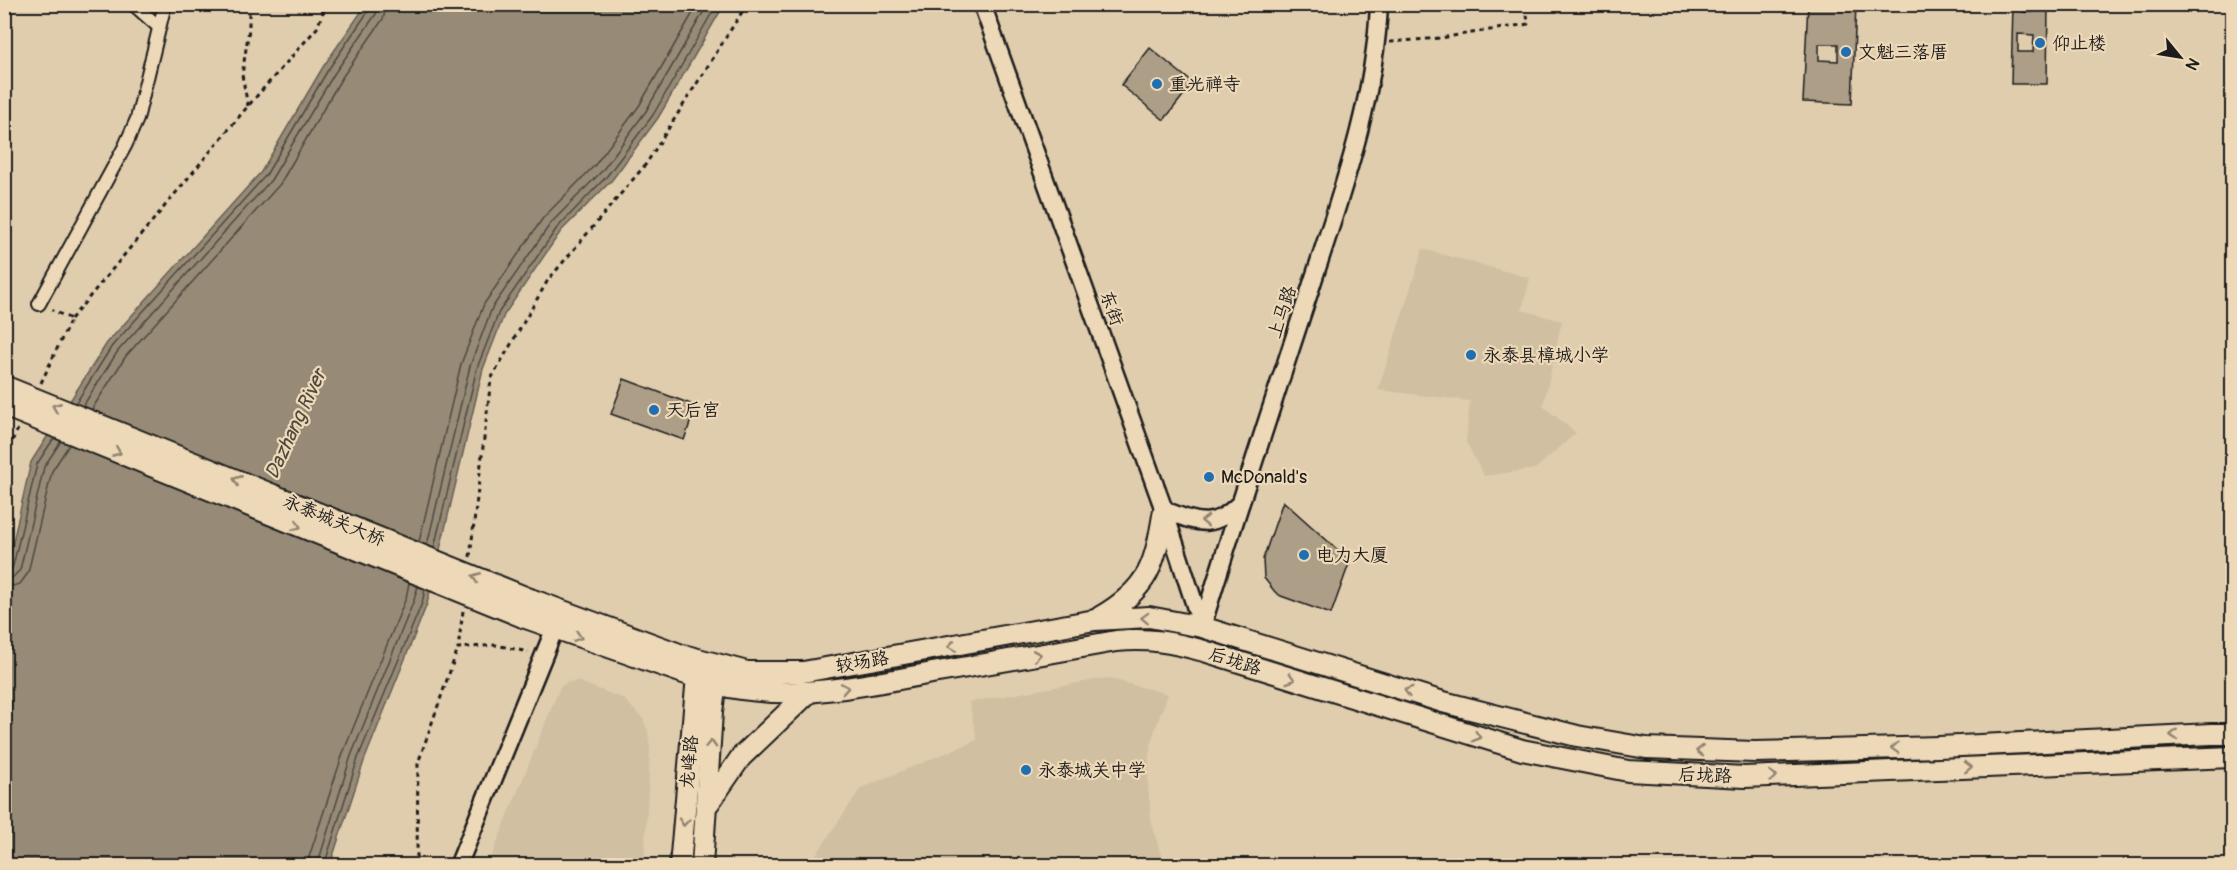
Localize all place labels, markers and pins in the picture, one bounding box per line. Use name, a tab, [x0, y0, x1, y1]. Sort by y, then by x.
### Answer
place label: 仰止楼	[2052, 32, 2106, 55]
marker: 仰止楼	[2033, 36, 2047, 50]
place label: 文魁三落厝	[1858, 41, 1948, 64]
marker: 文魁三落厝	[1839, 45, 1853, 59]
place label: 重光禅寺	[1169, 73, 1241, 96]
marker: 重光禅寺	[1150, 77, 1164, 91]
place label: 永泰县樟城小学	[1483, 344, 1609, 367]
marker: 永泰县樟城小学	[1464, 348, 1478, 362]
place label: 天后宫	[666, 399, 720, 422]
marker: 天后宫	[647, 403, 661, 417]
place label: McDonald's	[1221, 466, 1307, 489]
marker: McDonald's	[1202, 470, 1216, 484]
place label: 电力大厦	[1316, 544, 1388, 567]
marker: 电力大厦	[1297, 548, 1311, 562]
place label: 永泰城关中学	[1038, 759, 1146, 782]
marker: 永泰城关中学	[1019, 763, 1033, 777]

